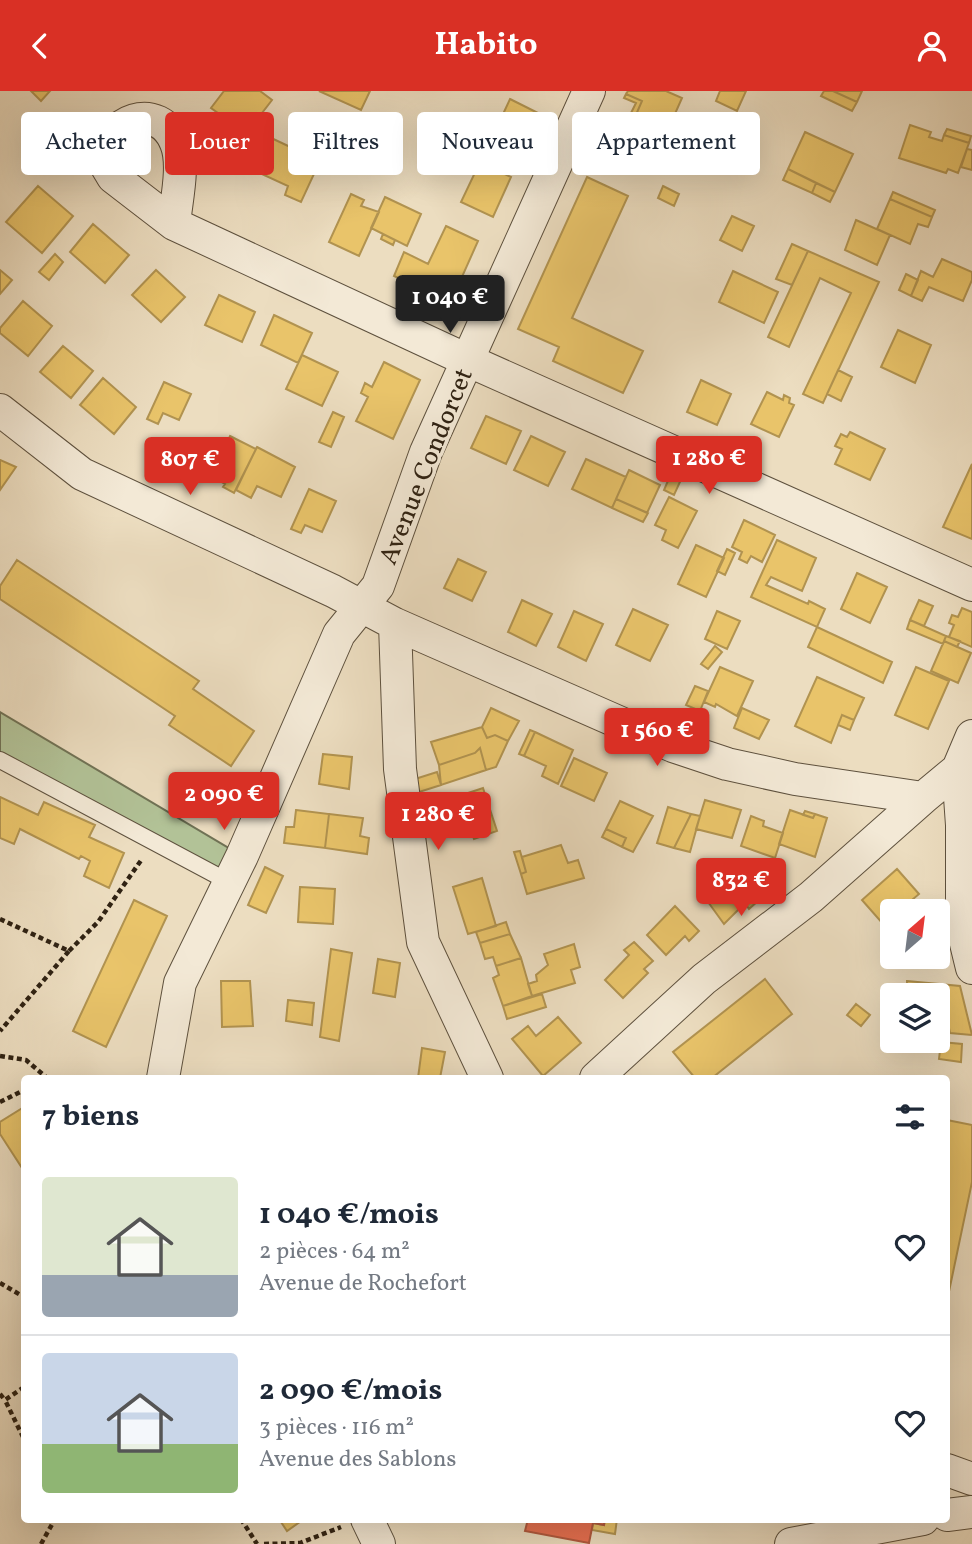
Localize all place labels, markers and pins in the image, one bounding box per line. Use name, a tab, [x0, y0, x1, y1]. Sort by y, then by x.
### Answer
pin: 1 040 €	[385, 275, 515, 335]
pin: 807 €	[141, 437, 239, 497]
pin: 1 280 €	[644, 437, 774, 496]
pin: 1 560 €	[592, 709, 722, 768]
pin: 2 090 €	[159, 773, 289, 832]
pin: 1 280 €	[373, 793, 503, 852]
pin: 832 €	[692, 859, 790, 918]

